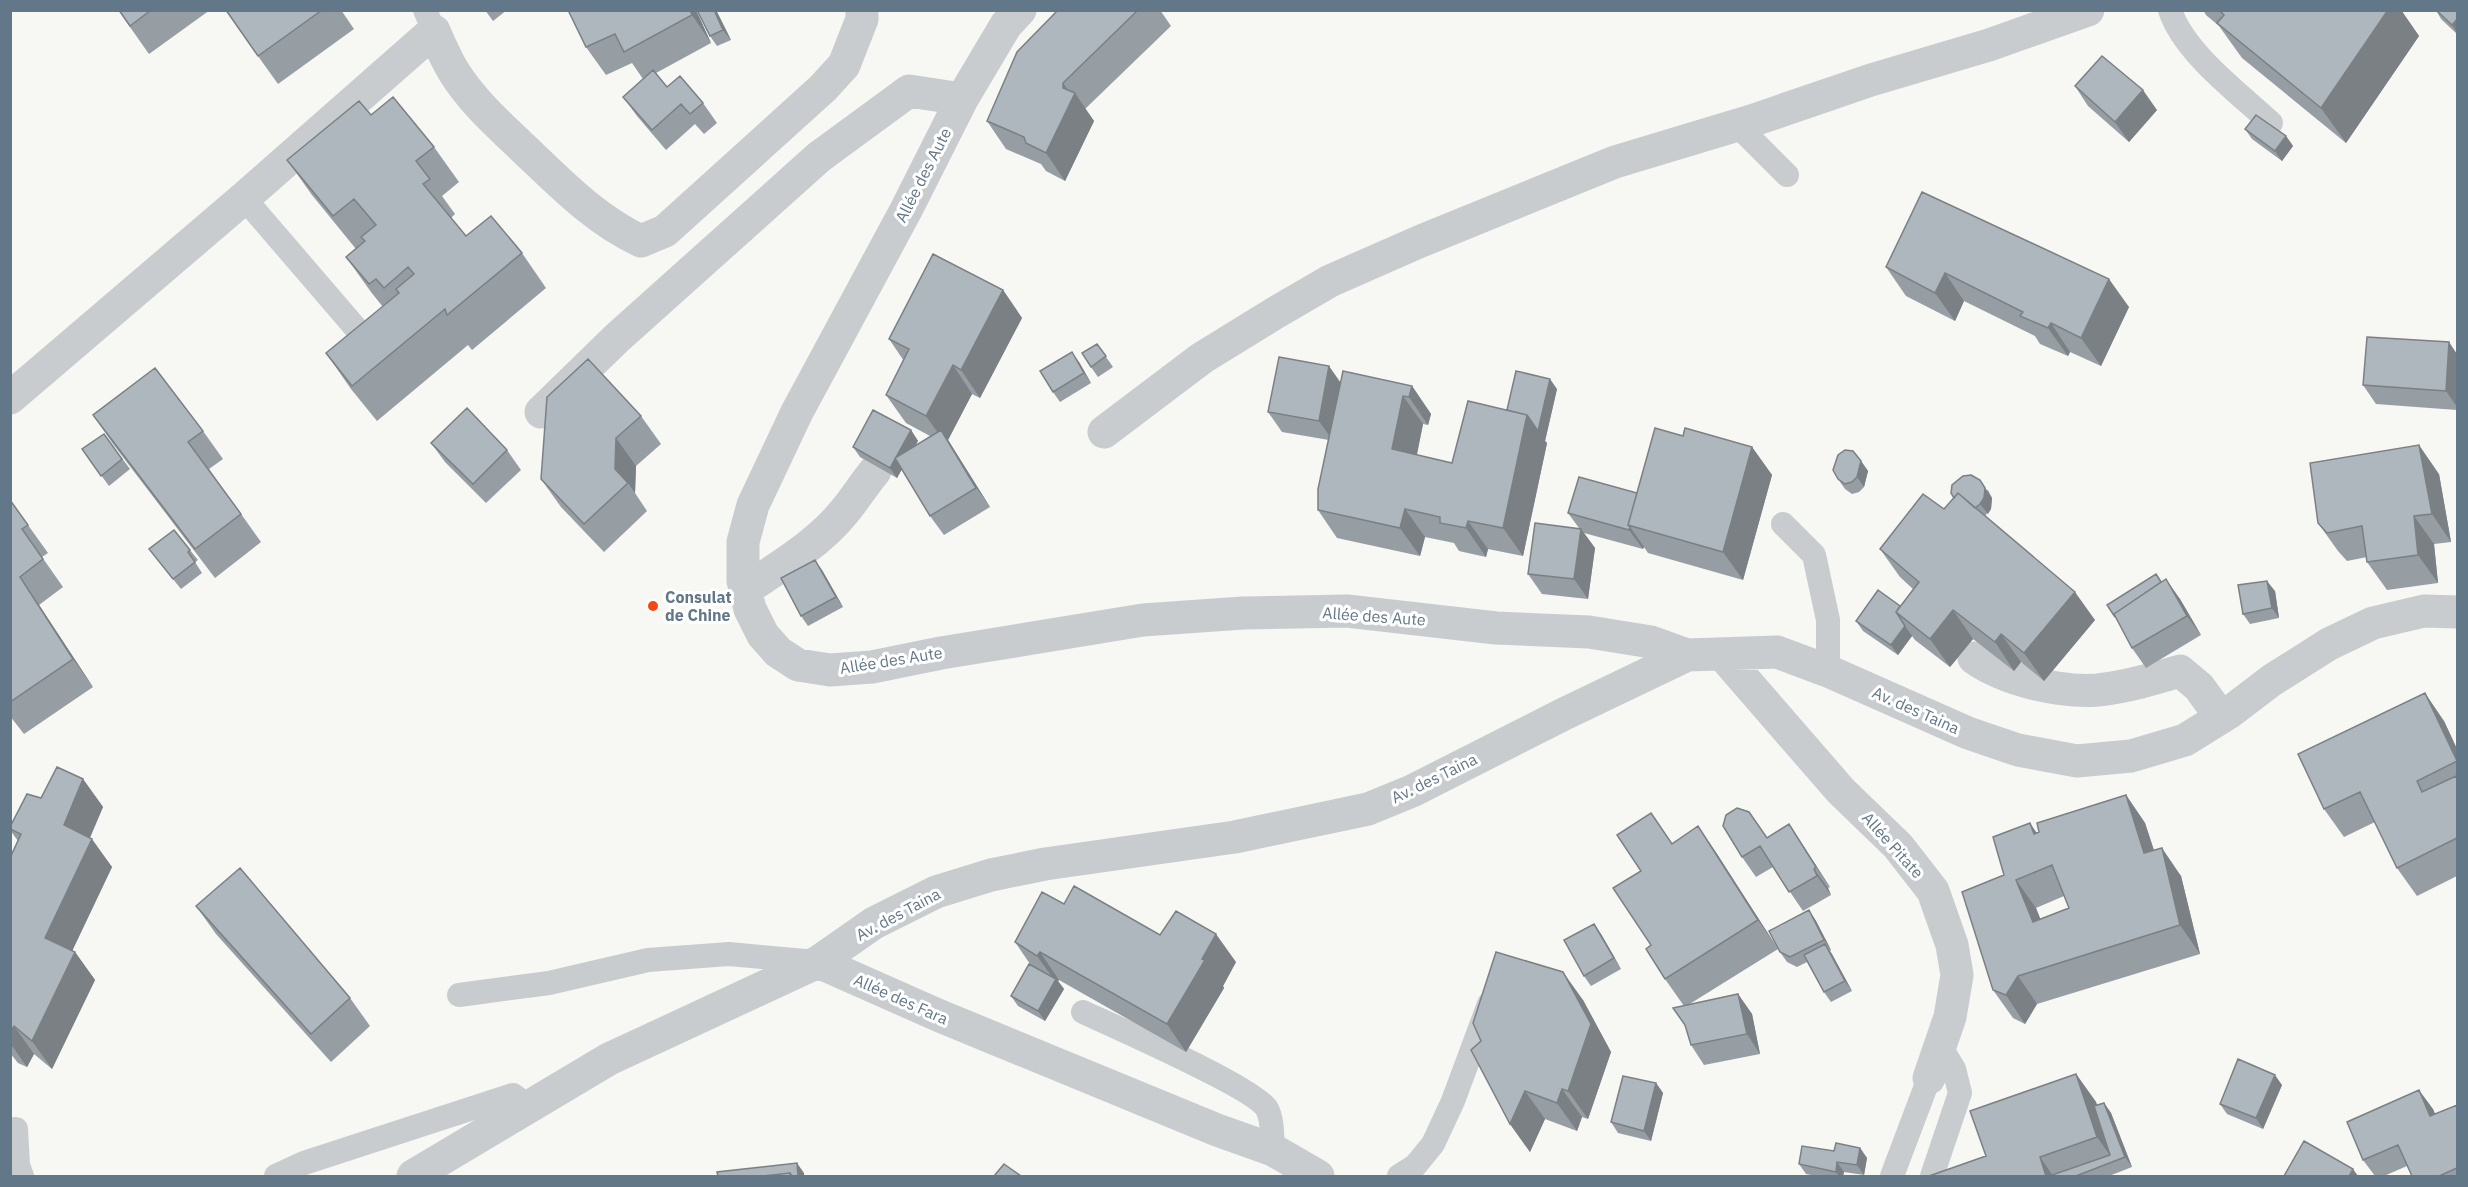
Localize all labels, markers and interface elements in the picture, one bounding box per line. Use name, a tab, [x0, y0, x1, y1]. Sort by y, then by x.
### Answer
street label: Allée des Aute	[891, 124, 956, 226]
place label: Consulat de Chine	[665, 587, 732, 625]
marker: Consulat de Chine	[646, 599, 660, 613]
street label: Allée des Aute	[1322, 602, 1427, 630]
street label: Allée des Aute	[838, 642, 944, 678]
street label: Av. des Taina	[1869, 682, 1963, 738]
street label: Av. des Taina	[1388, 748, 1481, 807]
street label: Allée Pitate	[1858, 808, 1928, 882]
street label: Av. des Taina	[852, 883, 944, 945]
street label: Allée des Fara	[851, 969, 952, 1029]

